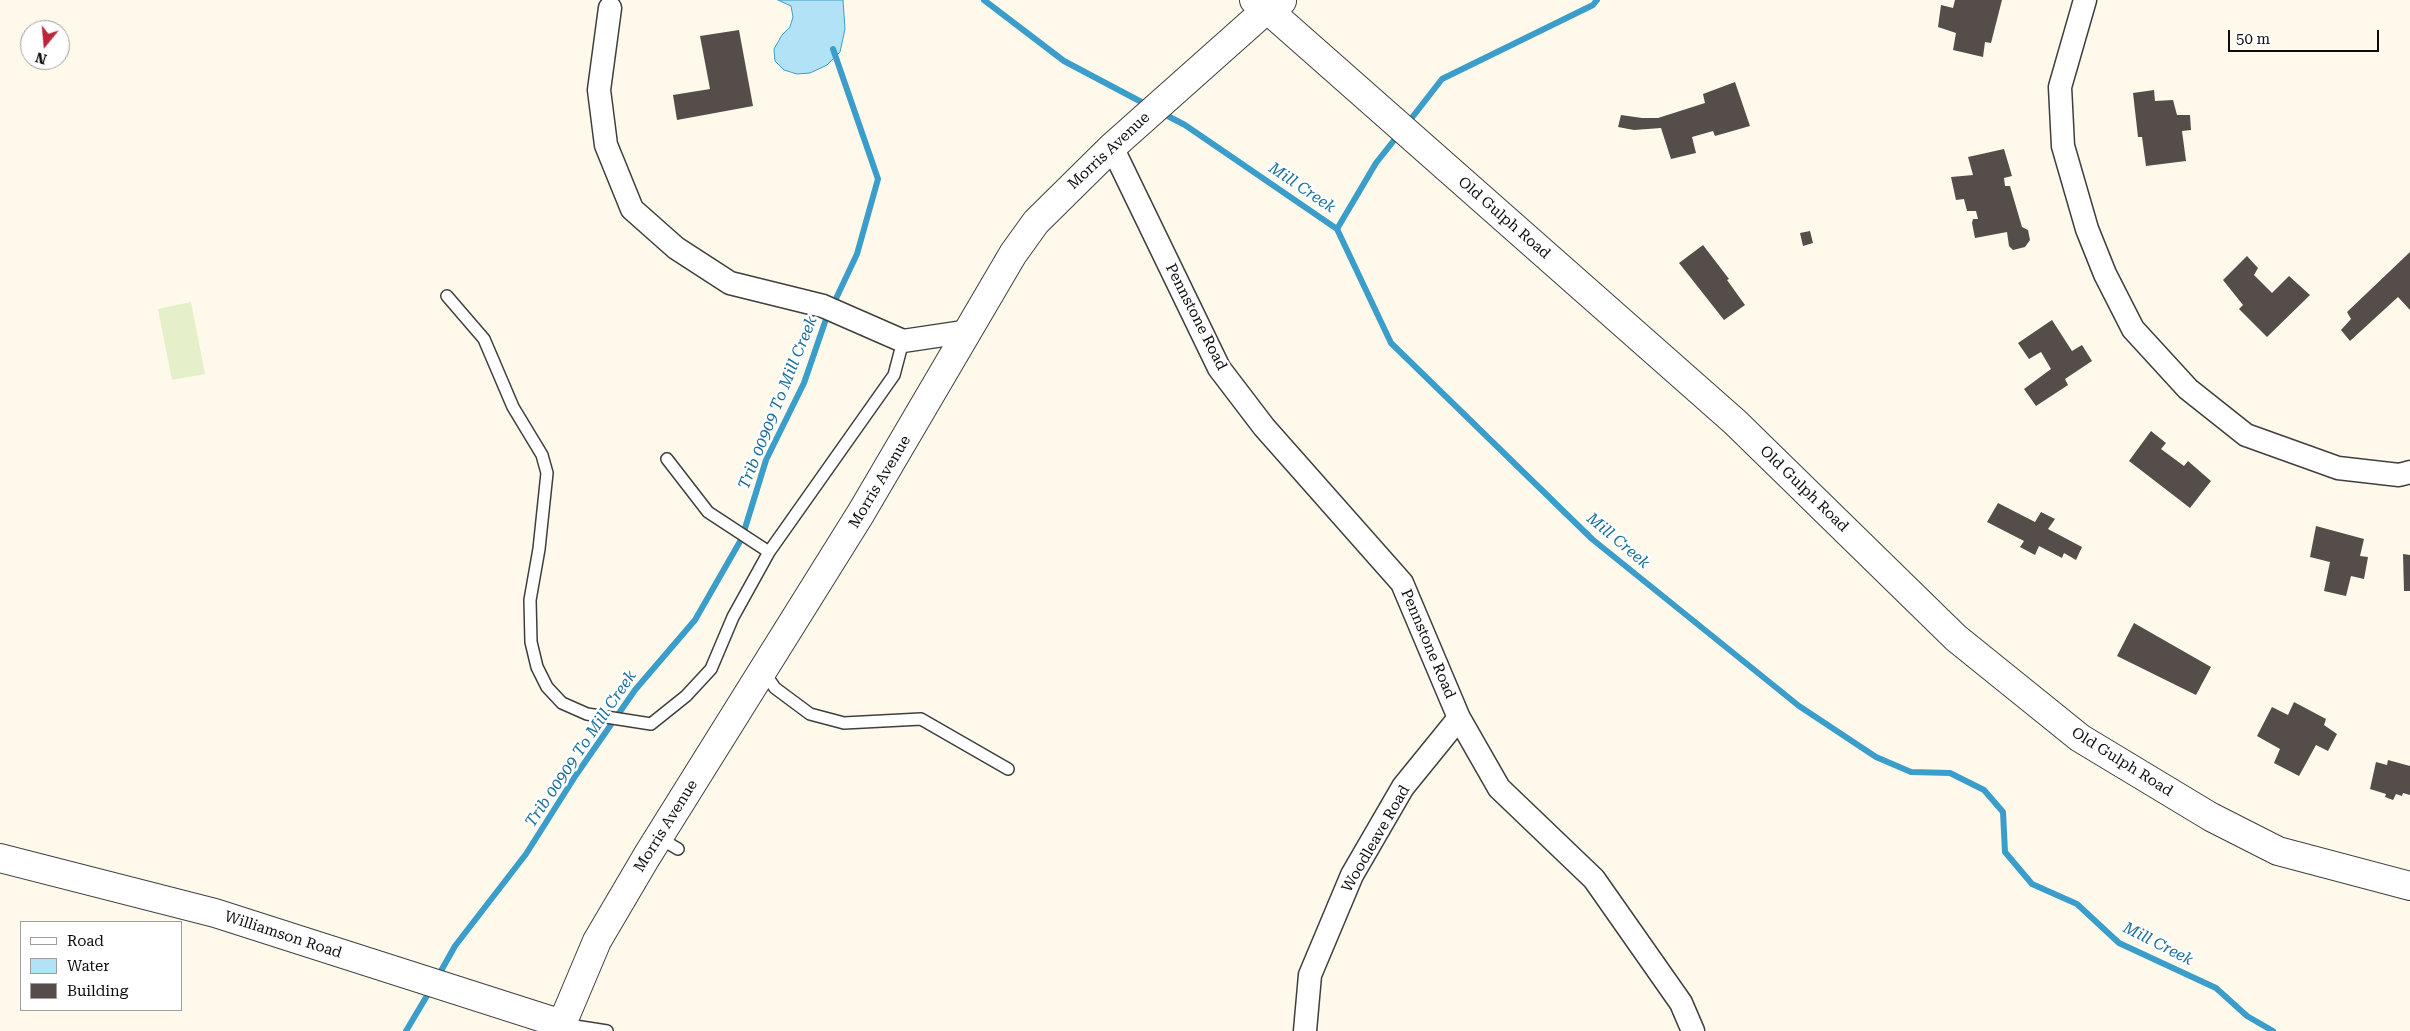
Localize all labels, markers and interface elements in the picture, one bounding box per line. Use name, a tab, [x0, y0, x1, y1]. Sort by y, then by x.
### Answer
north arrow	[20, 20, 70, 70]
scale bar	[2230, 20, 2381, 52]
text: 50 m	[2236, 30, 2270, 48]
text: N	[33, 49, 48, 68]
street label: Morris Avenue	[1064, 109, 1154, 193]
water label: Mill Creek	[1265, 159, 1339, 217]
street label: Old Gulph Road	[1454, 173, 1554, 263]
street label: Pennstone Road	[1161, 261, 1231, 373]
water label: Trib 00909 To Mill Creek	[734, 314, 822, 492]
street label: Morris Avenue	[845, 432, 915, 532]
street label: Old Gulph Road	[1756, 442, 1852, 536]
water label: Mill Creek	[1583, 509, 1653, 573]
street label: Pennstone Road	[1397, 587, 1459, 701]
water label: Trib 00909 To Mill Creek	[521, 667, 641, 831]
street label: Old Gulph Road	[2068, 724, 2176, 800]
street label: Morris Avenue	[630, 777, 702, 875]
street label: Woodleave Road	[1338, 782, 1414, 896]
street label: Williamson Road	[222, 908, 344, 962]
water label: Mill Creek	[2120, 918, 2196, 970]
legend	[20, 921, 182, 1011]
text: Road	[67, 932, 104, 950]
text: Water	[67, 957, 109, 975]
text: Building	[67, 982, 128, 1000]

